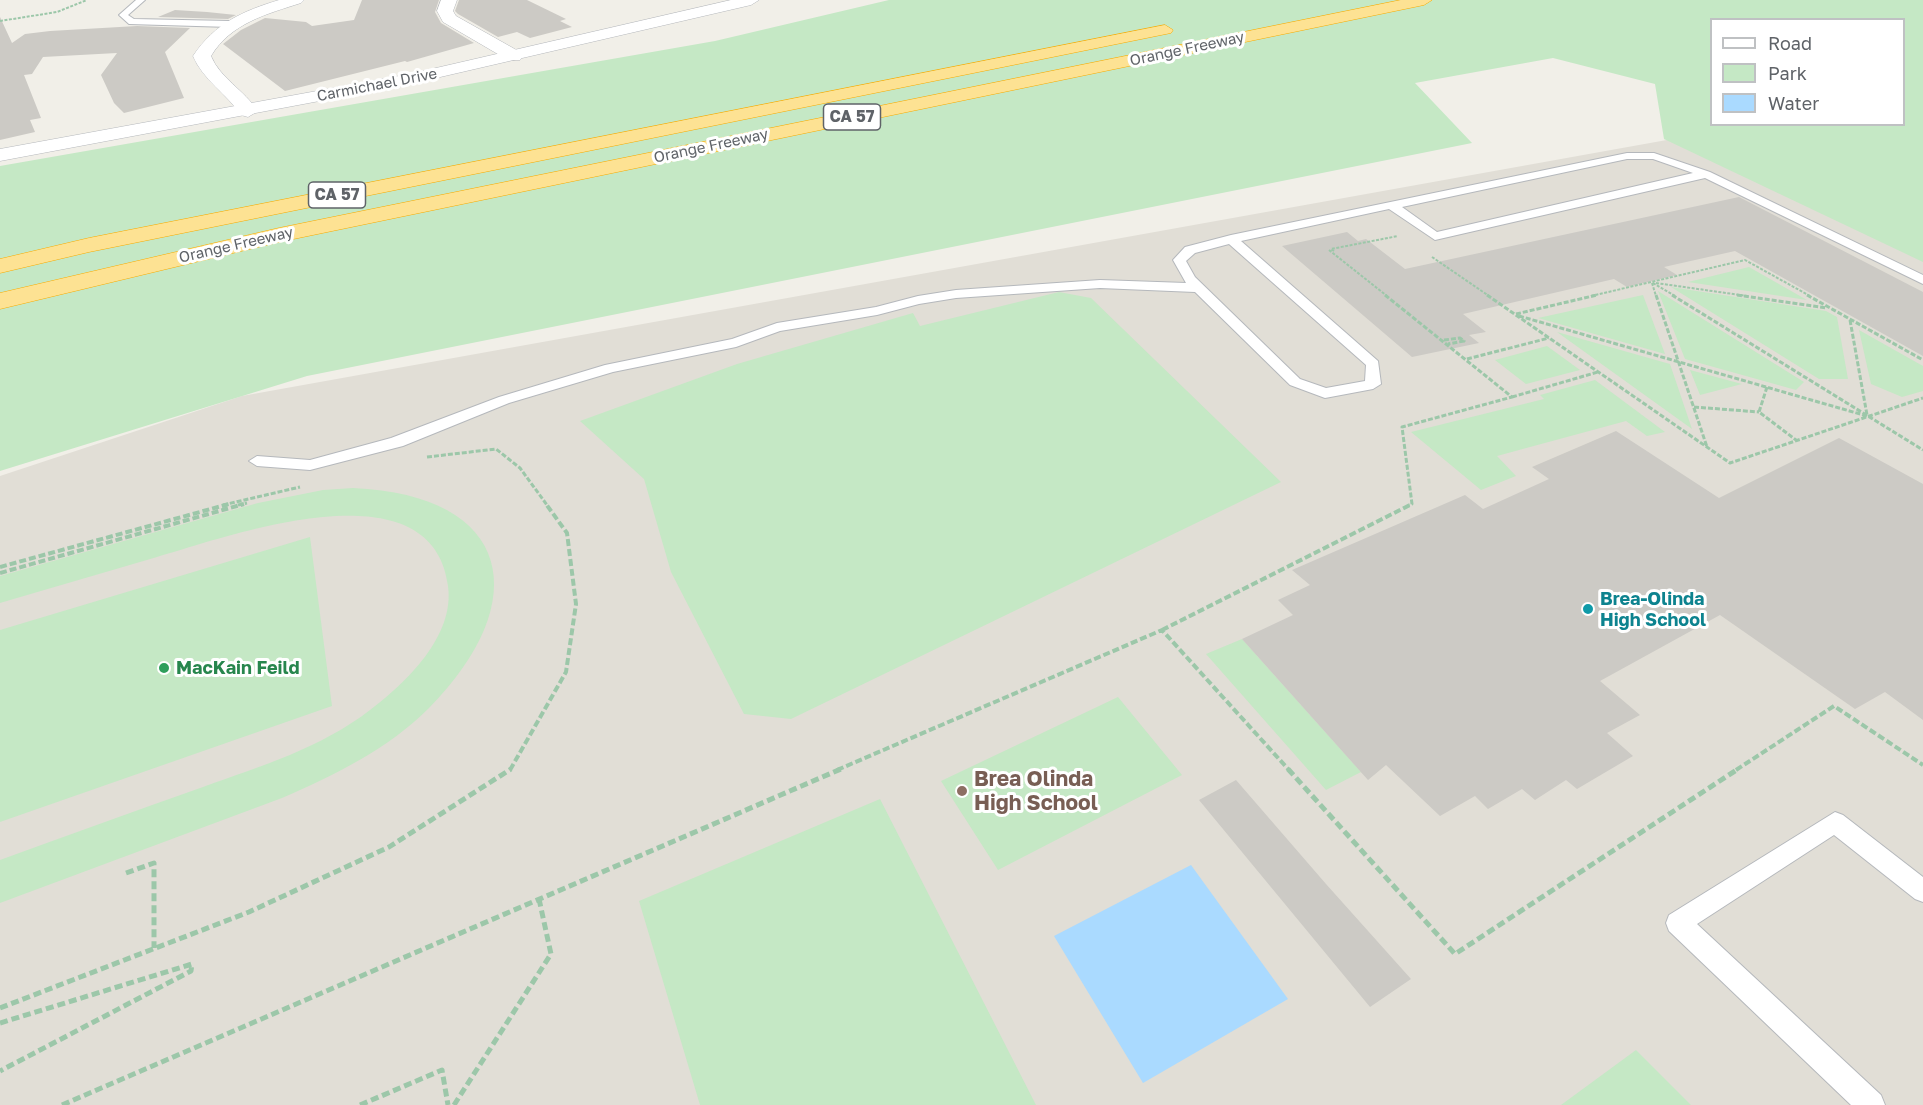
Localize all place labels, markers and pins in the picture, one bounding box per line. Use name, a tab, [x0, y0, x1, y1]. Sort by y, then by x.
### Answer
place label: Brea-Olinda High School	[1600, 588, 1706, 630]
marker: Brea-Olinda High School	[1581, 602, 1595, 616]
place label: MacKain Feild	[176, 657, 300, 679]
marker: MacKain Feild	[157, 661, 171, 675]
place label: Brea Olinda High School	[974, 766, 1098, 816]
marker: Brea Olinda High School	[955, 784, 969, 798]

